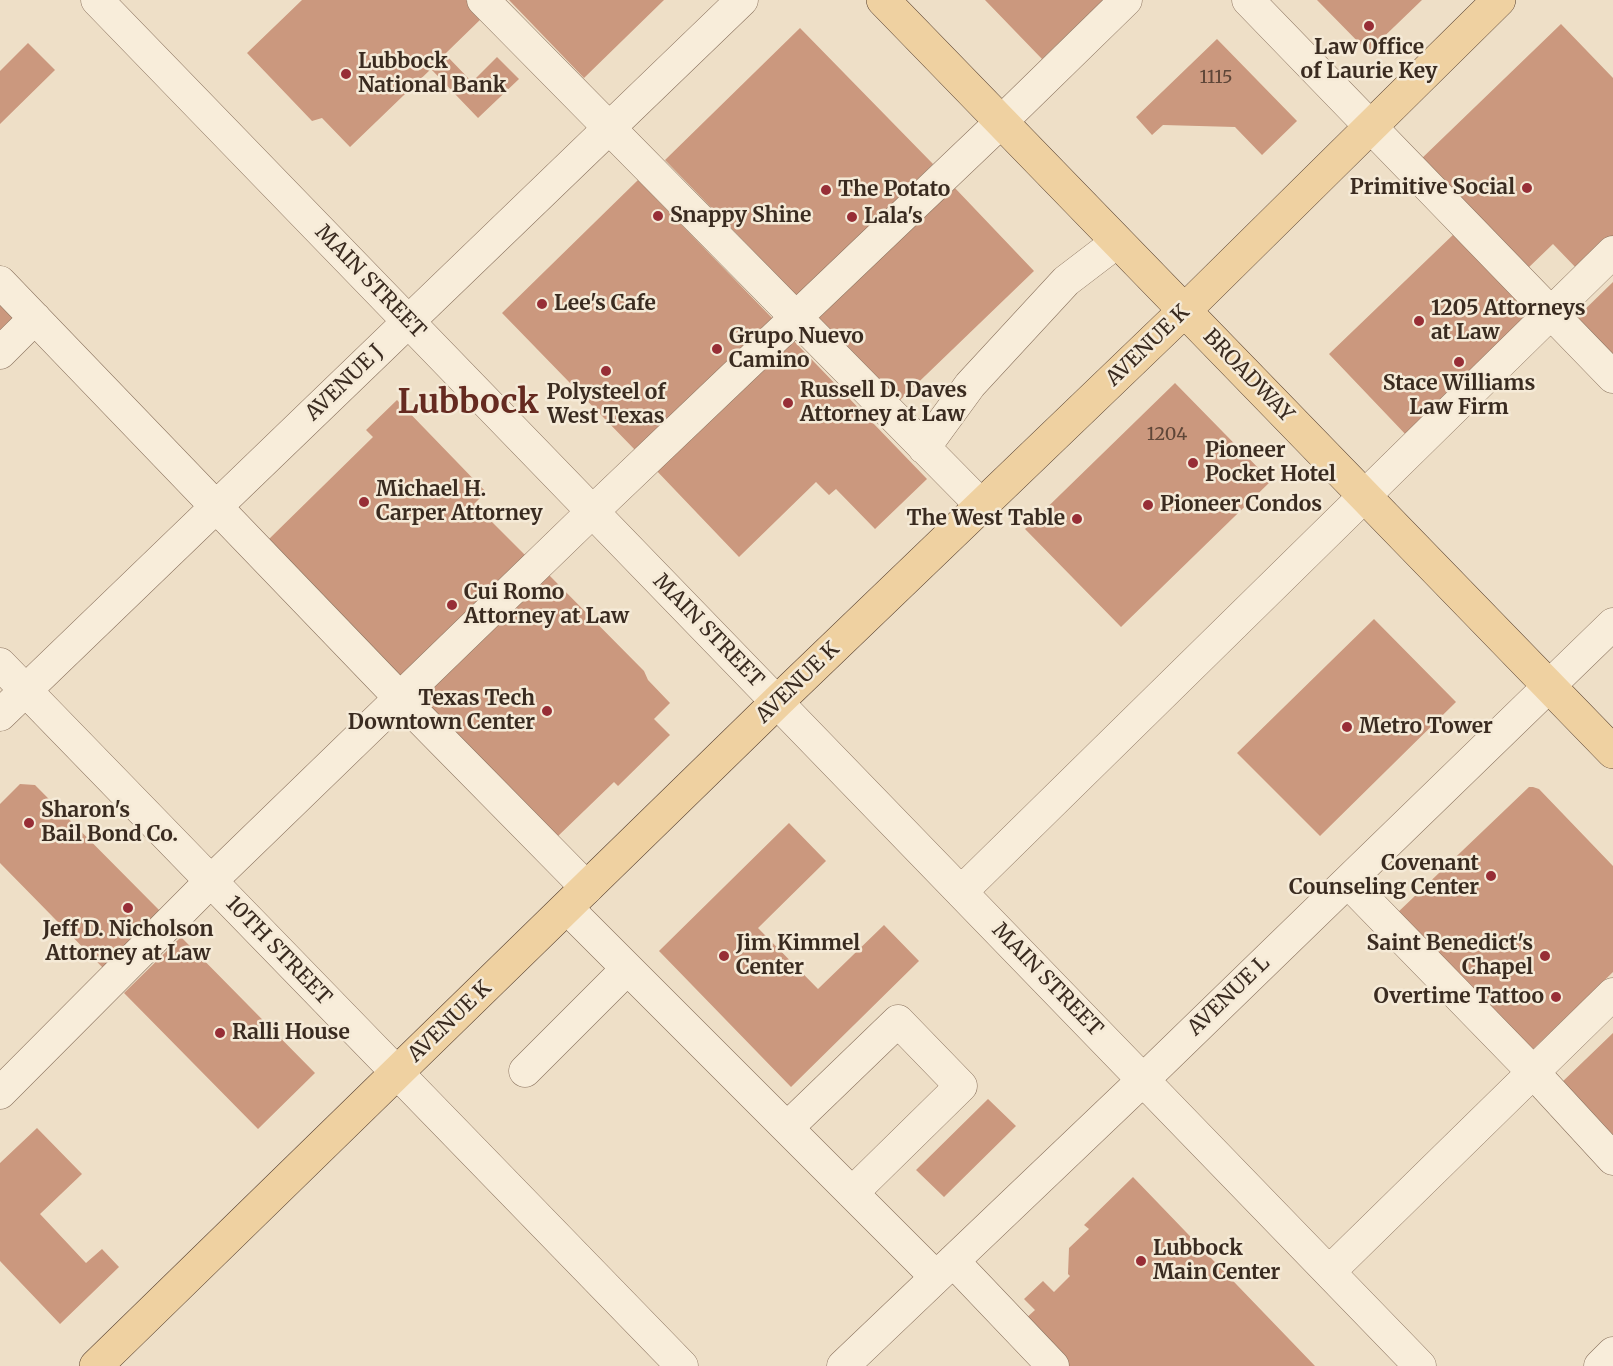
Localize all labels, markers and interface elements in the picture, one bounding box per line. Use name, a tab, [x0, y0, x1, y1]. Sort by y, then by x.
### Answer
marker: Law Office of Laurie Key	[1362, 19, 1376, 33]
place label: Law Office of Laurie Key	[1301, 35, 1437, 85]
place label: Lubbock National Bank	[358, 49, 506, 99]
marker: Lubbock National Bank	[339, 67, 353, 81]
house number: 1115	[1199, 67, 1233, 89]
place label: Primitive Social	[1350, 175, 1515, 201]
place label: The Potato	[838, 177, 950, 203]
marker: Primitive Social	[1520, 181, 1534, 195]
marker: The Potato	[819, 183, 833, 197]
place label: Snappy Shine	[670, 203, 811, 229]
place label: Lala's	[864, 204, 923, 230]
marker: Snappy Shine	[651, 209, 665, 223]
marker: Lala's	[845, 210, 859, 224]
street label: MAIN STREET	[310, 220, 430, 344]
place label: Lee's Cafe	[554, 291, 656, 317]
place label: 1205 Attorneys at Law	[1431, 296, 1586, 346]
marker: Lee's Cafe	[535, 297, 549, 311]
street label: AVENUE K	[1101, 300, 1195, 392]
marker: 1205 Attorneys at Law	[1412, 314, 1426, 328]
place label: Grupo Nuevo Camino	[729, 324, 864, 374]
street label: BROADWAY	[1197, 324, 1299, 428]
street label: AVENUE J	[301, 340, 389, 426]
marker: Grupo Nuevo Camino	[710, 342, 724, 356]
marker: Stace Williams Law Firm	[1452, 355, 1466, 369]
marker: Polysteel of West Texas	[599, 364, 613, 378]
place label: Stace Williams Law Firm	[1383, 371, 1535, 421]
place label: Russell D. Daves Attorney at Law	[800, 378, 967, 428]
place label: Polysteel of West Texas	[546, 380, 666, 430]
district label: Lubbock	[397, 384, 539, 424]
marker: Russell D. Daves Attorney at Law	[781, 396, 795, 410]
house number: 1204	[1147, 424, 1187, 446]
place label: Pioneer Pocket Hotel	[1205, 438, 1336, 488]
marker: Pioneer Pocket Hotel	[1186, 456, 1200, 470]
place label: Michael H. Carper Attorney	[376, 477, 543, 527]
place label: Pioneer Condos	[1160, 492, 1322, 518]
marker: Michael H. Carper Attorney	[357, 495, 371, 509]
marker: Pioneer Condos	[1141, 498, 1155, 512]
place label: The West Table	[906, 506, 1065, 532]
marker: The West Table	[1070, 512, 1084, 526]
street label: MAIN STREET	[648, 569, 768, 693]
place label: Cui Romo Attorney at Law	[464, 580, 629, 630]
marker: Cui Romo Attorney at Law	[445, 598, 459, 612]
street label: AVENUE K	[751, 637, 845, 729]
place label: Texas Tech Downtown Center	[348, 686, 535, 736]
marker: Texas Tech Downtown Center	[540, 704, 554, 718]
place label: Metro Tower	[1359, 714, 1493, 740]
marker: Metro Tower	[1340, 720, 1354, 734]
place label: Sharon's Bail Bond Co.	[41, 798, 178, 848]
marker: Sharon's Bail Bond Co.	[22, 816, 36, 830]
place label: Covenant Counseling Center	[1289, 851, 1479, 901]
marker: Covenant Counseling Center	[1484, 869, 1498, 883]
street label: 10TH STREET	[220, 891, 336, 1011]
marker: Jeff D. Nicholson Attorney at Law	[121, 901, 135, 915]
place label: Jeff D. Nicholson Attorney at Law	[42, 917, 214, 967]
street label: MAIN STREET	[987, 918, 1107, 1042]
place label: Jim Kimmel Center	[736, 931, 860, 981]
place label: Saint Benedict's Chapel	[1367, 931, 1533, 981]
marker: Jim Kimmel Center	[717, 949, 731, 963]
marker: Saint Benedict's Chapel	[1538, 949, 1552, 963]
street label: AVENUE L	[1183, 951, 1275, 1041]
street label: AVENUE K	[403, 976, 497, 1068]
place label: Overtime Tattoo	[1374, 984, 1544, 1010]
marker: Overtime Tattoo	[1549, 990, 1563, 1004]
place label: Ralli House	[232, 1020, 350, 1046]
marker: Ralli House	[213, 1026, 227, 1040]
place label: Lubbock Main Center	[1153, 1236, 1280, 1286]
marker: Lubbock Main Center	[1134, 1254, 1148, 1268]

